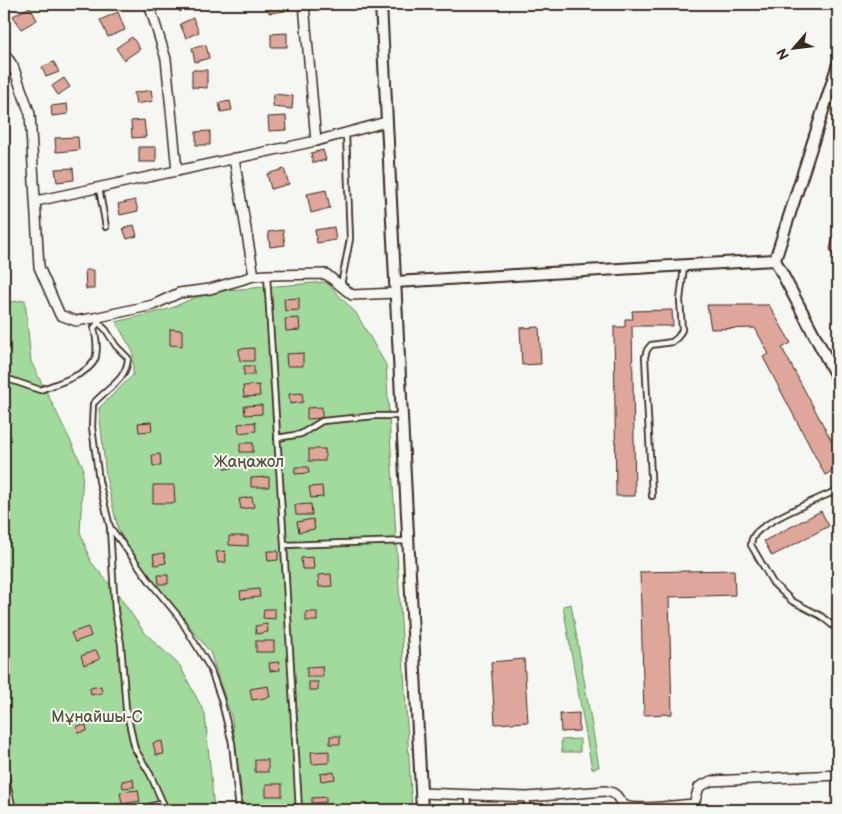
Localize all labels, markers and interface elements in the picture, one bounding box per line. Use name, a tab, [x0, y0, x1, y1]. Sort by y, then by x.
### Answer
north arrow	[770, 22, 820, 72]
text: N	[773, 45, 793, 63]
park label: Жаңажол	[214, 453, 284, 472]
park label: Мұнайшы-С	[51, 708, 143, 727]

